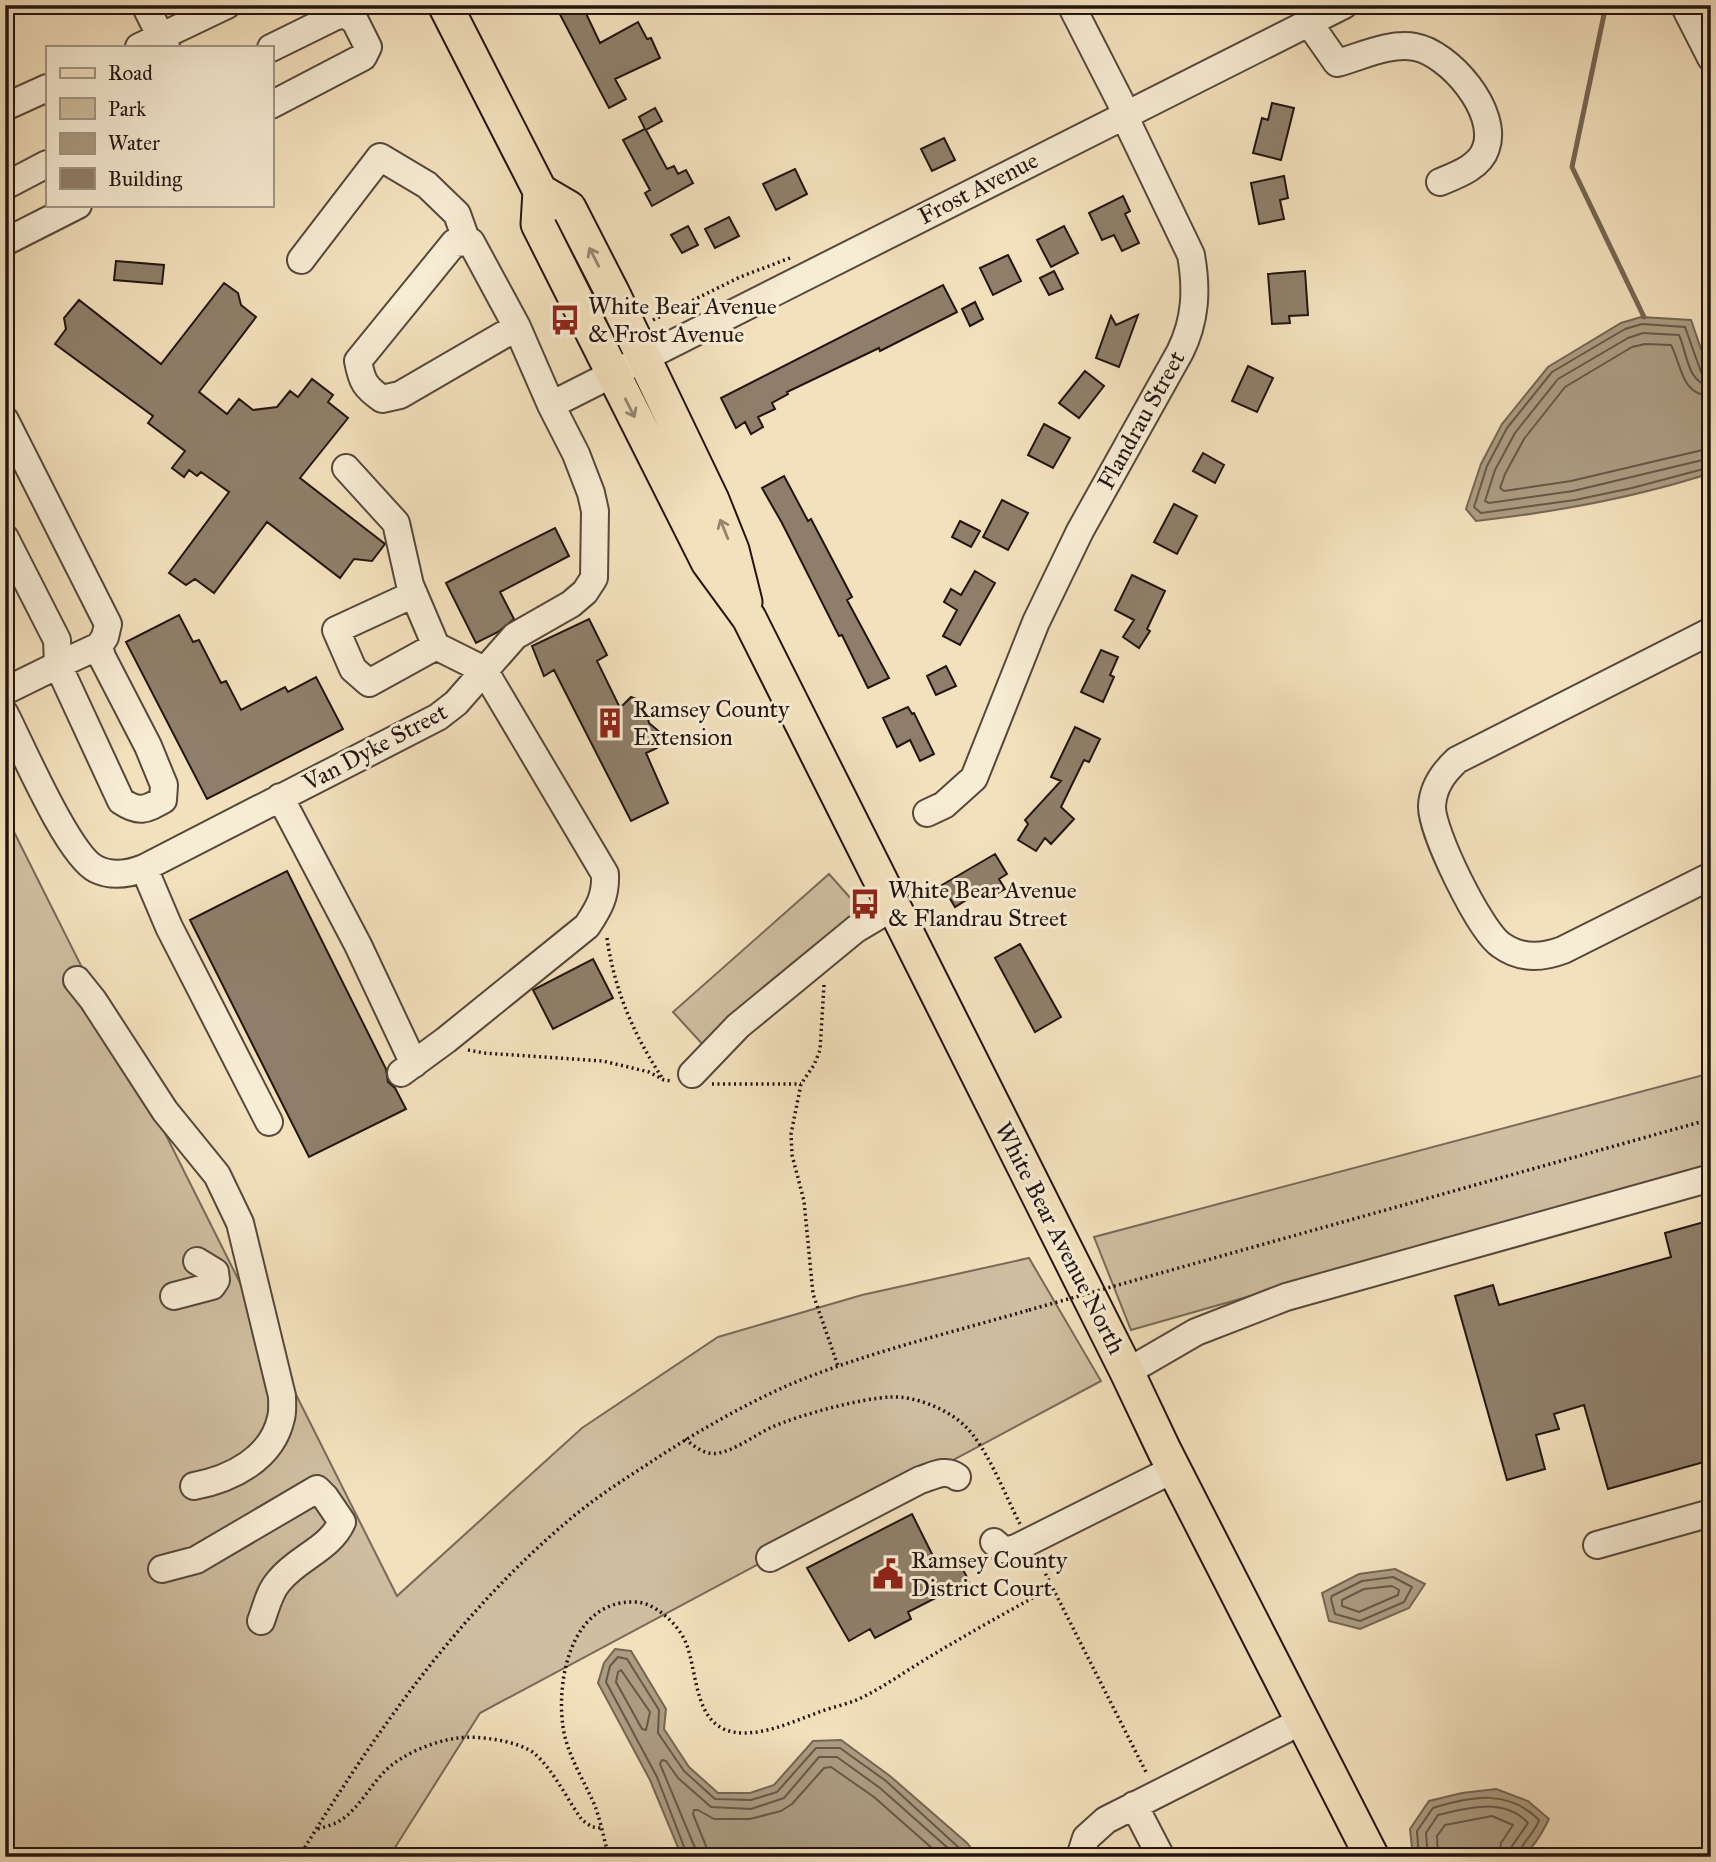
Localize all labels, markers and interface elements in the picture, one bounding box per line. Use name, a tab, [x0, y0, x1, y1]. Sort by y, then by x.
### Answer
legend	[46, 46, 273, 206]
text: Road	[108, 60, 153, 86]
text: Park	[108, 96, 146, 122]
text: Water	[108, 130, 160, 156]
street label: Frost Avenue	[913, 145, 1043, 231]
text: Building	[108, 166, 182, 192]
one-way arrow	[586, 247, 600, 268]
place label: White Bear Avenue & Frost Avenue	[588, 291, 777, 349]
bus stop icon: White Bear Avenue & Frost Avenue	[548, 303, 582, 337]
street label: Flandrau Street	[1091, 345, 1192, 495]
one-way arrow	[624, 397, 638, 418]
one-way arrow	[716, 519, 729, 540]
place label: Ramsey County Extension	[633, 694, 790, 752]
street label: Van Dyke Street	[297, 696, 453, 798]
building icon: Ramsey County Extension	[593, 706, 627, 740]
place label: White Bear Avenue & Flandrau Street	[888, 875, 1077, 933]
bus stop icon: White Bear Avenue & Flandrau Street	[848, 887, 882, 921]
street label: White Bear Avenue North	[988, 1117, 1132, 1359]
place label: Ramsey County District Court	[911, 1545, 1068, 1603]
public building icon: Ramsey County District Court	[871, 1557, 905, 1591]

